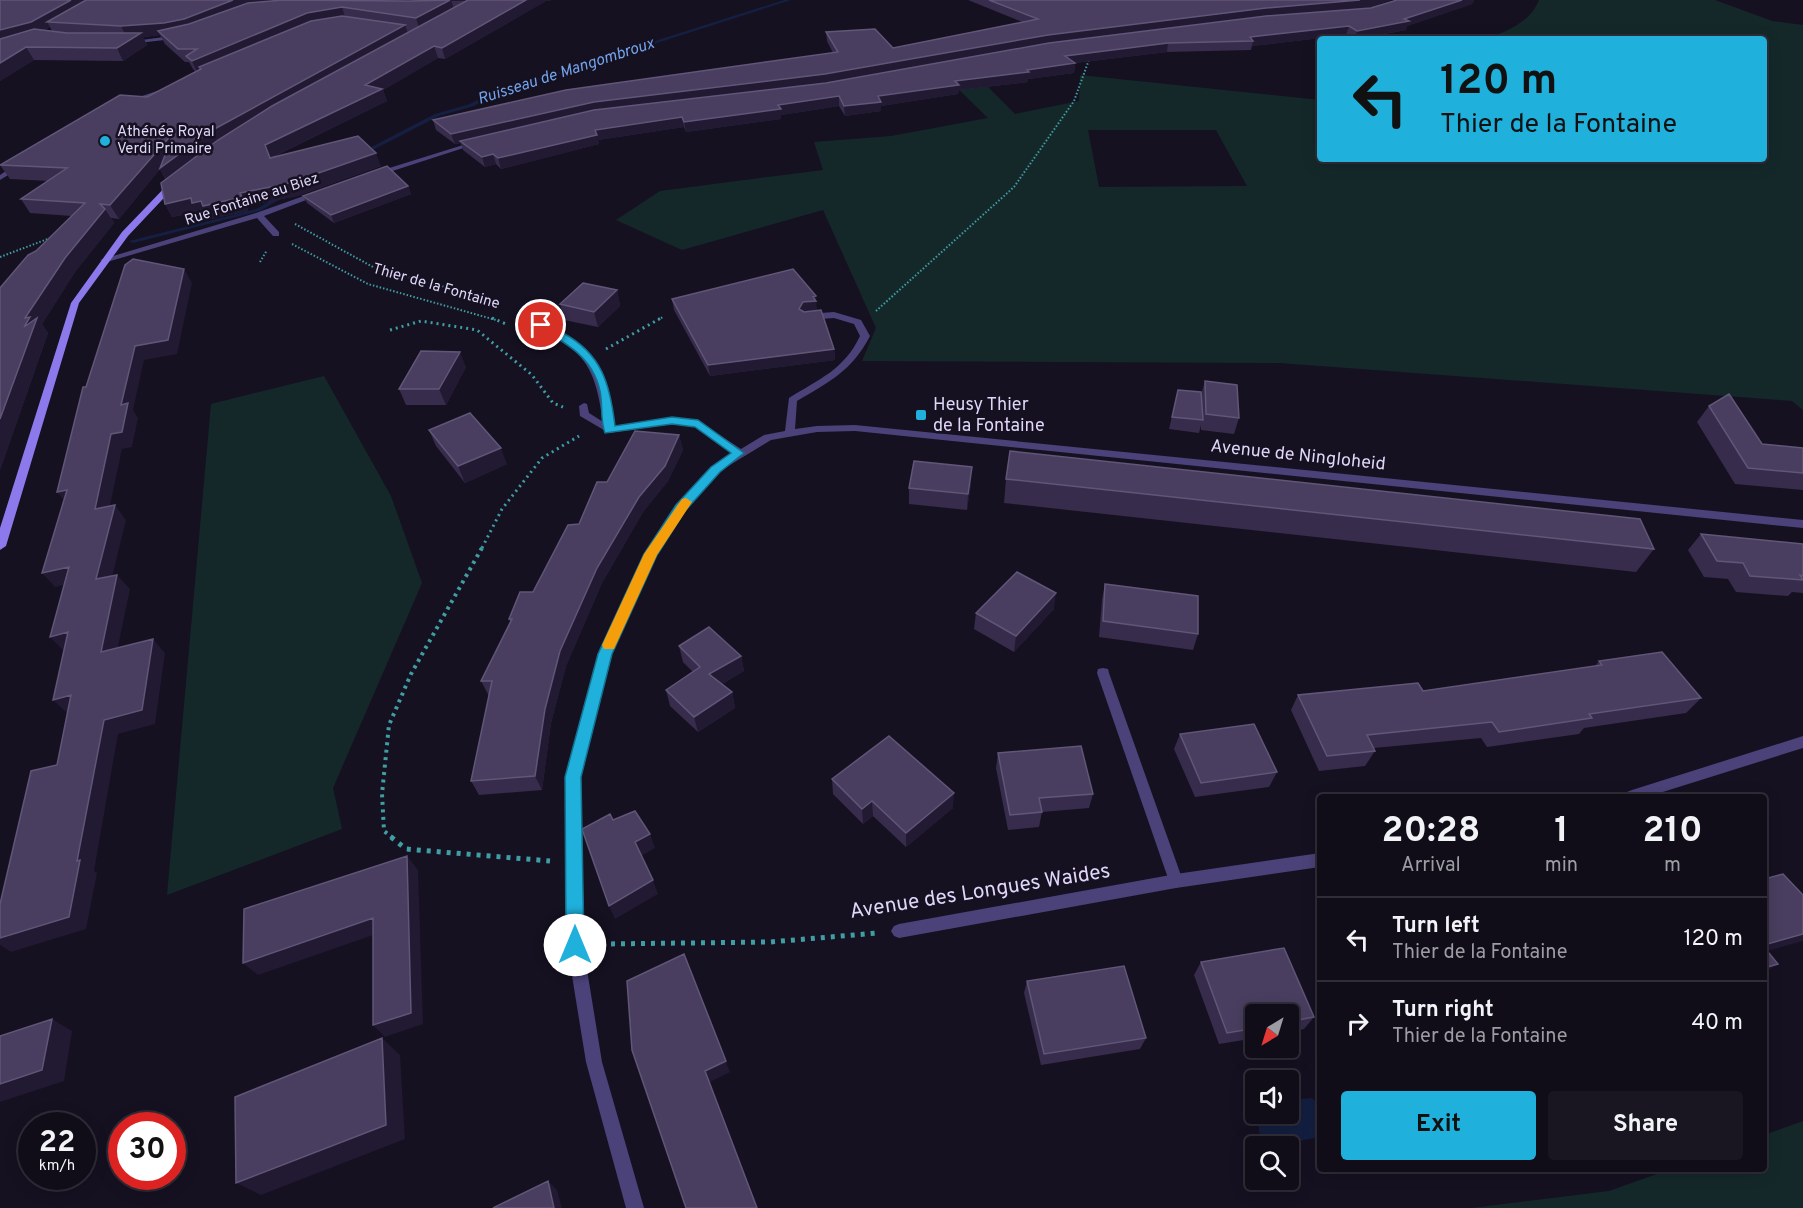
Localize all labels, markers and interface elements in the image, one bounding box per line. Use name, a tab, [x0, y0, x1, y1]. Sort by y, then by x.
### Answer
water label: Ruisseau de Mangombroux	[475, 34, 658, 110]
text: 120 m	[1440, 56, 1557, 109]
icon: left	[1341, 60, 1419, 138]
text: Thier de la Fontaine	[1440, 108, 1677, 142]
place label: Athénée Royal Verdi Primaire	[117, 123, 215, 159]
marker: Athénée Royal Verdi Primaire	[98, 134, 112, 148]
street label: Rue Fontaine au Biez	[183, 169, 321, 231]
street label: Thier de la Fontaine	[370, 260, 502, 314]
pin	[515, 299, 566, 350]
icon: arrive	[524, 308, 557, 341]
place label: Heusy Thier de la Fontaine	[933, 394, 1045, 438]
marker: Heusy Thier de la Fontaine	[914, 408, 928, 422]
street label: Avenue de Ningloheid	[1209, 435, 1387, 477]
text: 20:28	[1381, 809, 1480, 855]
text: 1	[1554, 809, 1569, 855]
text: 210	[1643, 809, 1703, 855]
text: Arrival	[1401, 853, 1461, 879]
text: min	[1545, 853, 1578, 879]
text: m	[1664, 853, 1681, 879]
street label: Avenue des Longues Waides	[848, 858, 1112, 926]
position arrow	[543, 913, 607, 977]
text: Turn left	[1392, 913, 1480, 940]
icon: left	[1341, 923, 1374, 956]
text: 120 m	[1683, 926, 1743, 953]
text: Thier de la Fontaine	[1392, 940, 1568, 966]
text: Turn right	[1392, 997, 1494, 1024]
north arrow	[1245, 1004, 1299, 1058]
map controls	[1245, 1004, 1299, 1190]
icon: right	[1341, 1007, 1374, 1040]
text: 40 m	[1691, 1010, 1743, 1037]
text: Thier de la Fontaine	[1392, 1024, 1568, 1050]
button: sound	[1245, 1070, 1299, 1124]
button: Exit	[1341, 1091, 1536, 1160]
button: Share	[1548, 1091, 1743, 1160]
speed limit sign: 30	[108, 1112, 186, 1190]
text: 22	[39, 1125, 75, 1162]
button: search	[1245, 1136, 1299, 1190]
text: km/h	[39, 1157, 75, 1176]

